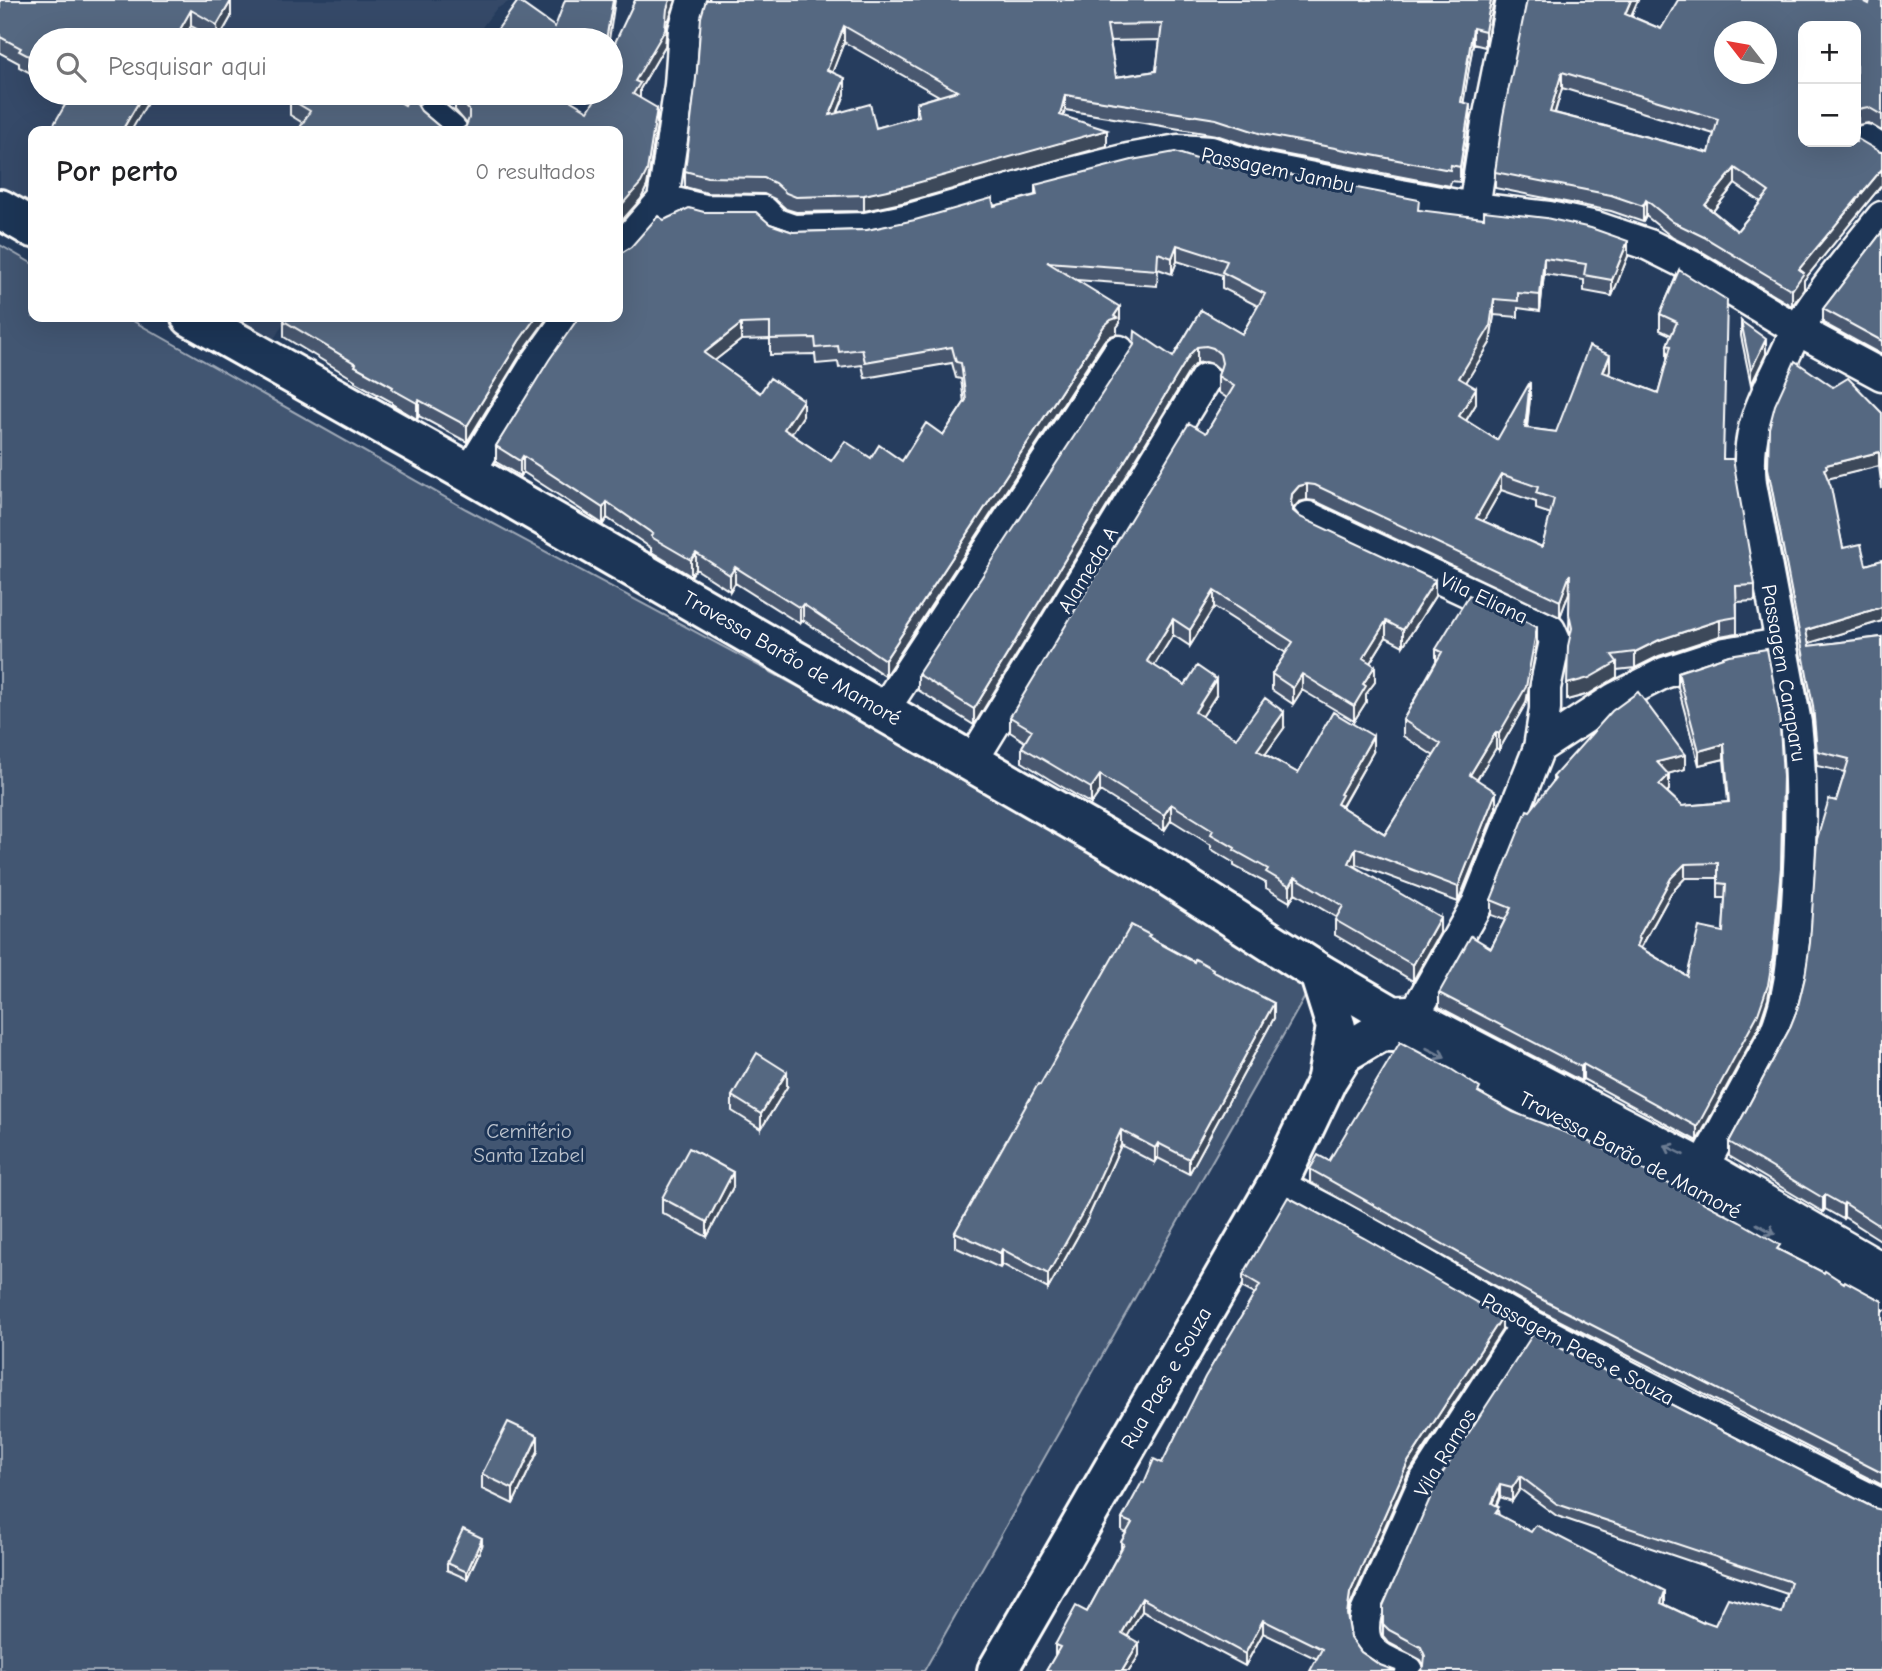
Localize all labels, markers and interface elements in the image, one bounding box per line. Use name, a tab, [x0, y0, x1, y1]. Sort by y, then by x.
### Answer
north arrow	[1714, 21, 1777, 84]
map controls	[1798, 21, 1861, 147]
button: +	[1798, 21, 1861, 84]
search box	[28, 28, 623, 105]
icon: search	[52, 48, 90, 86]
text: Pesquisar aqui	[108, 52, 267, 82]
button: −	[1798, 84, 1861, 147]
street label: Passagem Jambu	[1199, 142, 1357, 198]
text: Por perto	[56, 154, 178, 189]
text: 0 resultados	[475, 158, 595, 185]
street label: Alameda A	[1053, 522, 1123, 618]
street label: Vila Eliana	[1436, 567, 1532, 629]
street label: Passagem Caraparu	[1757, 582, 1811, 764]
street label: Travessa Barão de Mamoré	[679, 586, 905, 730]
one-way arrow	[1425, 1046, 1446, 1060]
street label: Travessa Barão de Mamoré	[1515, 1086, 1745, 1224]
park label: Cemitério Santa Izabel	[473, 1119, 585, 1167]
one-way arrow	[1664, 1142, 1685, 1156]
one-way arrow	[1756, 1222, 1776, 1236]
street label: Passagem Paes e Souza	[1478, 1288, 1678, 1410]
street label: Rua Paes e Souza	[1116, 1303, 1216, 1453]
street label: Vila Ramos	[1409, 1405, 1481, 1501]

